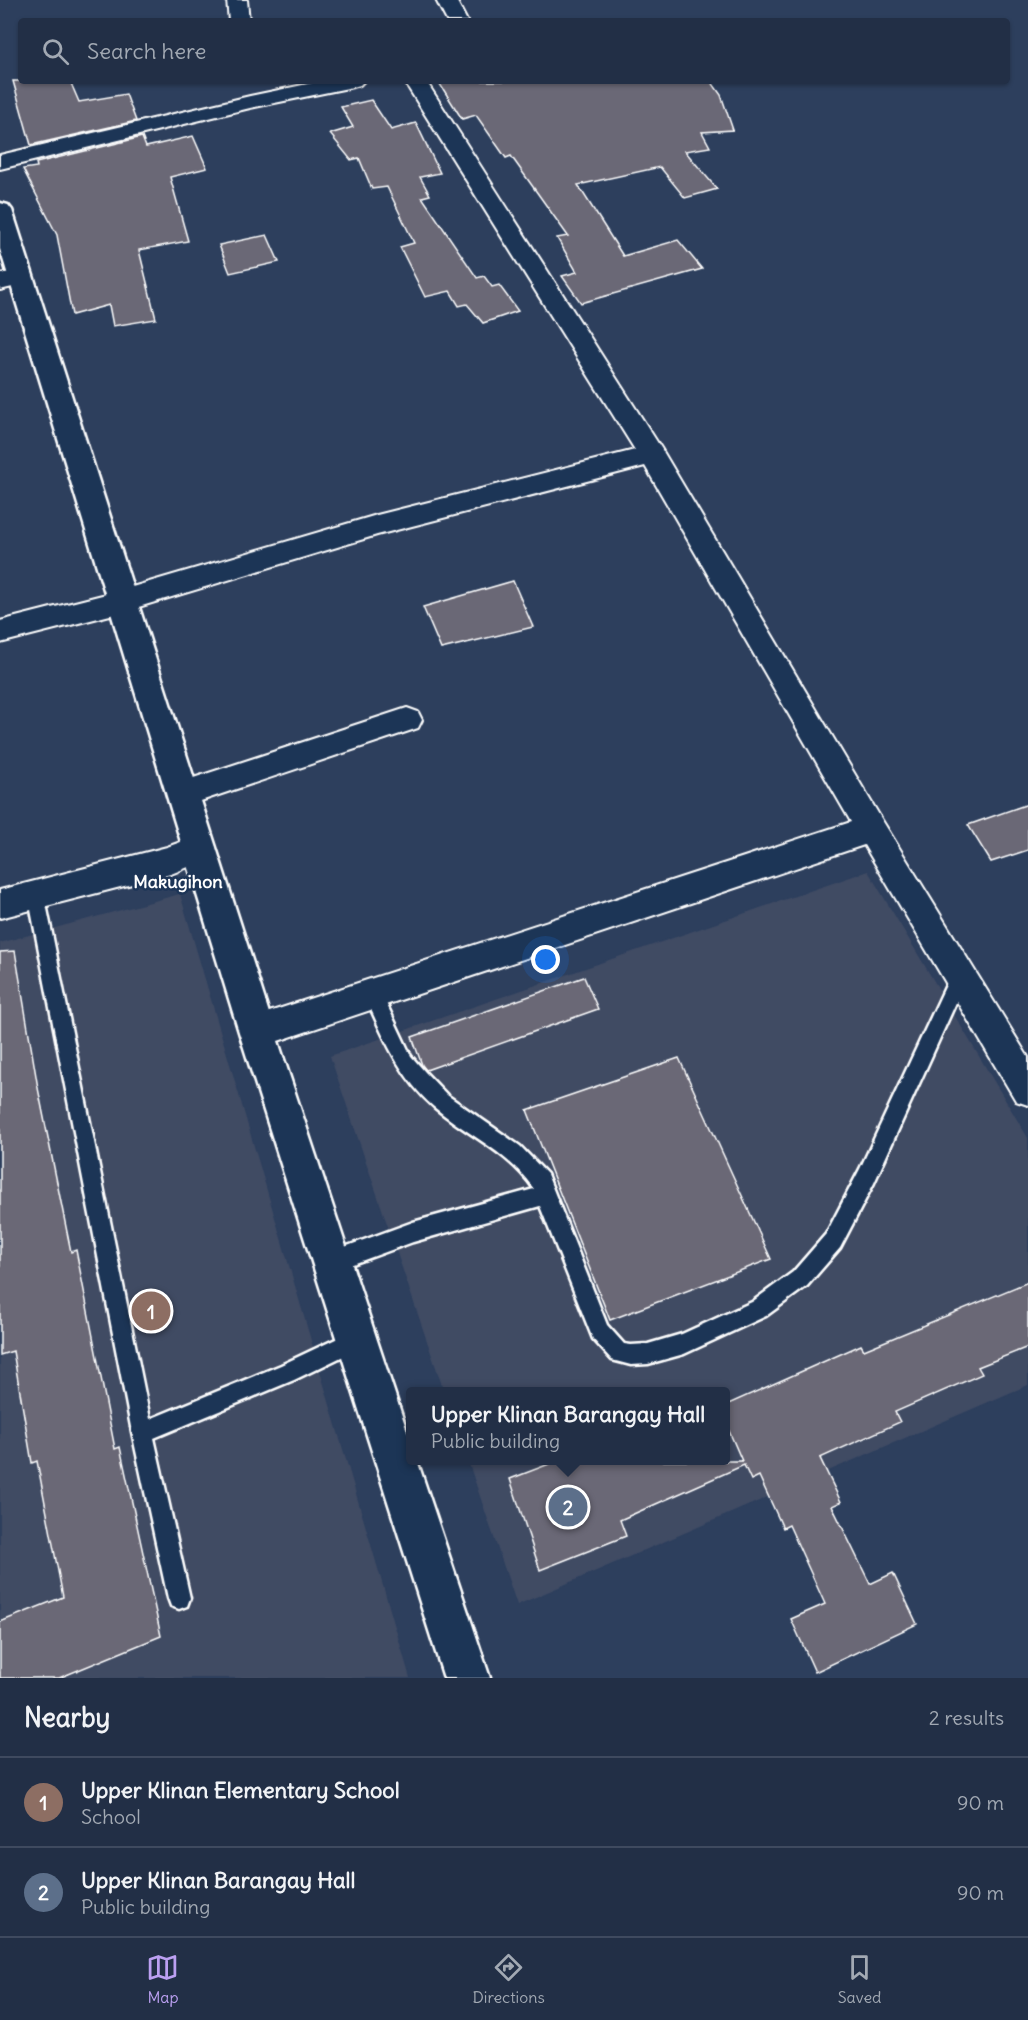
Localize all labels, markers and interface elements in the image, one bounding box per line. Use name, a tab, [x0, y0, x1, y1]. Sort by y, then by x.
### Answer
search box	[18, 18, 1010, 84]
icon: search	[39, 35, 72, 68]
text: Search here	[87, 37, 206, 65]
district label: Makugihon	[133, 870, 223, 893]
your location	[531, 945, 560, 974]
pin: 1	[132, 1288, 170, 1334]
popup	[406, 1387, 730, 1465]
text: Upper Klinan Barangay Hall	[431, 1400, 705, 1428]
text: Public building	[431, 1428, 560, 1453]
pin: 2	[548, 1484, 588, 1530]
text: Nearby	[24, 1701, 110, 1734]
text: 2 results	[929, 1705, 1004, 1730]
text: Upper Klinan Elementary School	[81, 1776, 400, 1804]
text: 1	[40, 1790, 47, 1815]
text: 90 m	[957, 1790, 1004, 1815]
text: School	[81, 1804, 141, 1829]
text: Upper Klinan Barangay Hall	[81, 1866, 355, 1894]
text: 2	[38, 1880, 49, 1905]
text: 90 m	[957, 1880, 1004, 1905]
text: Public building	[81, 1894, 210, 1919]
tab: Map	[146, 1951, 179, 2007]
tab: Directions	[472, 1951, 545, 2007]
tab: Saved	[838, 1951, 882, 2007]

